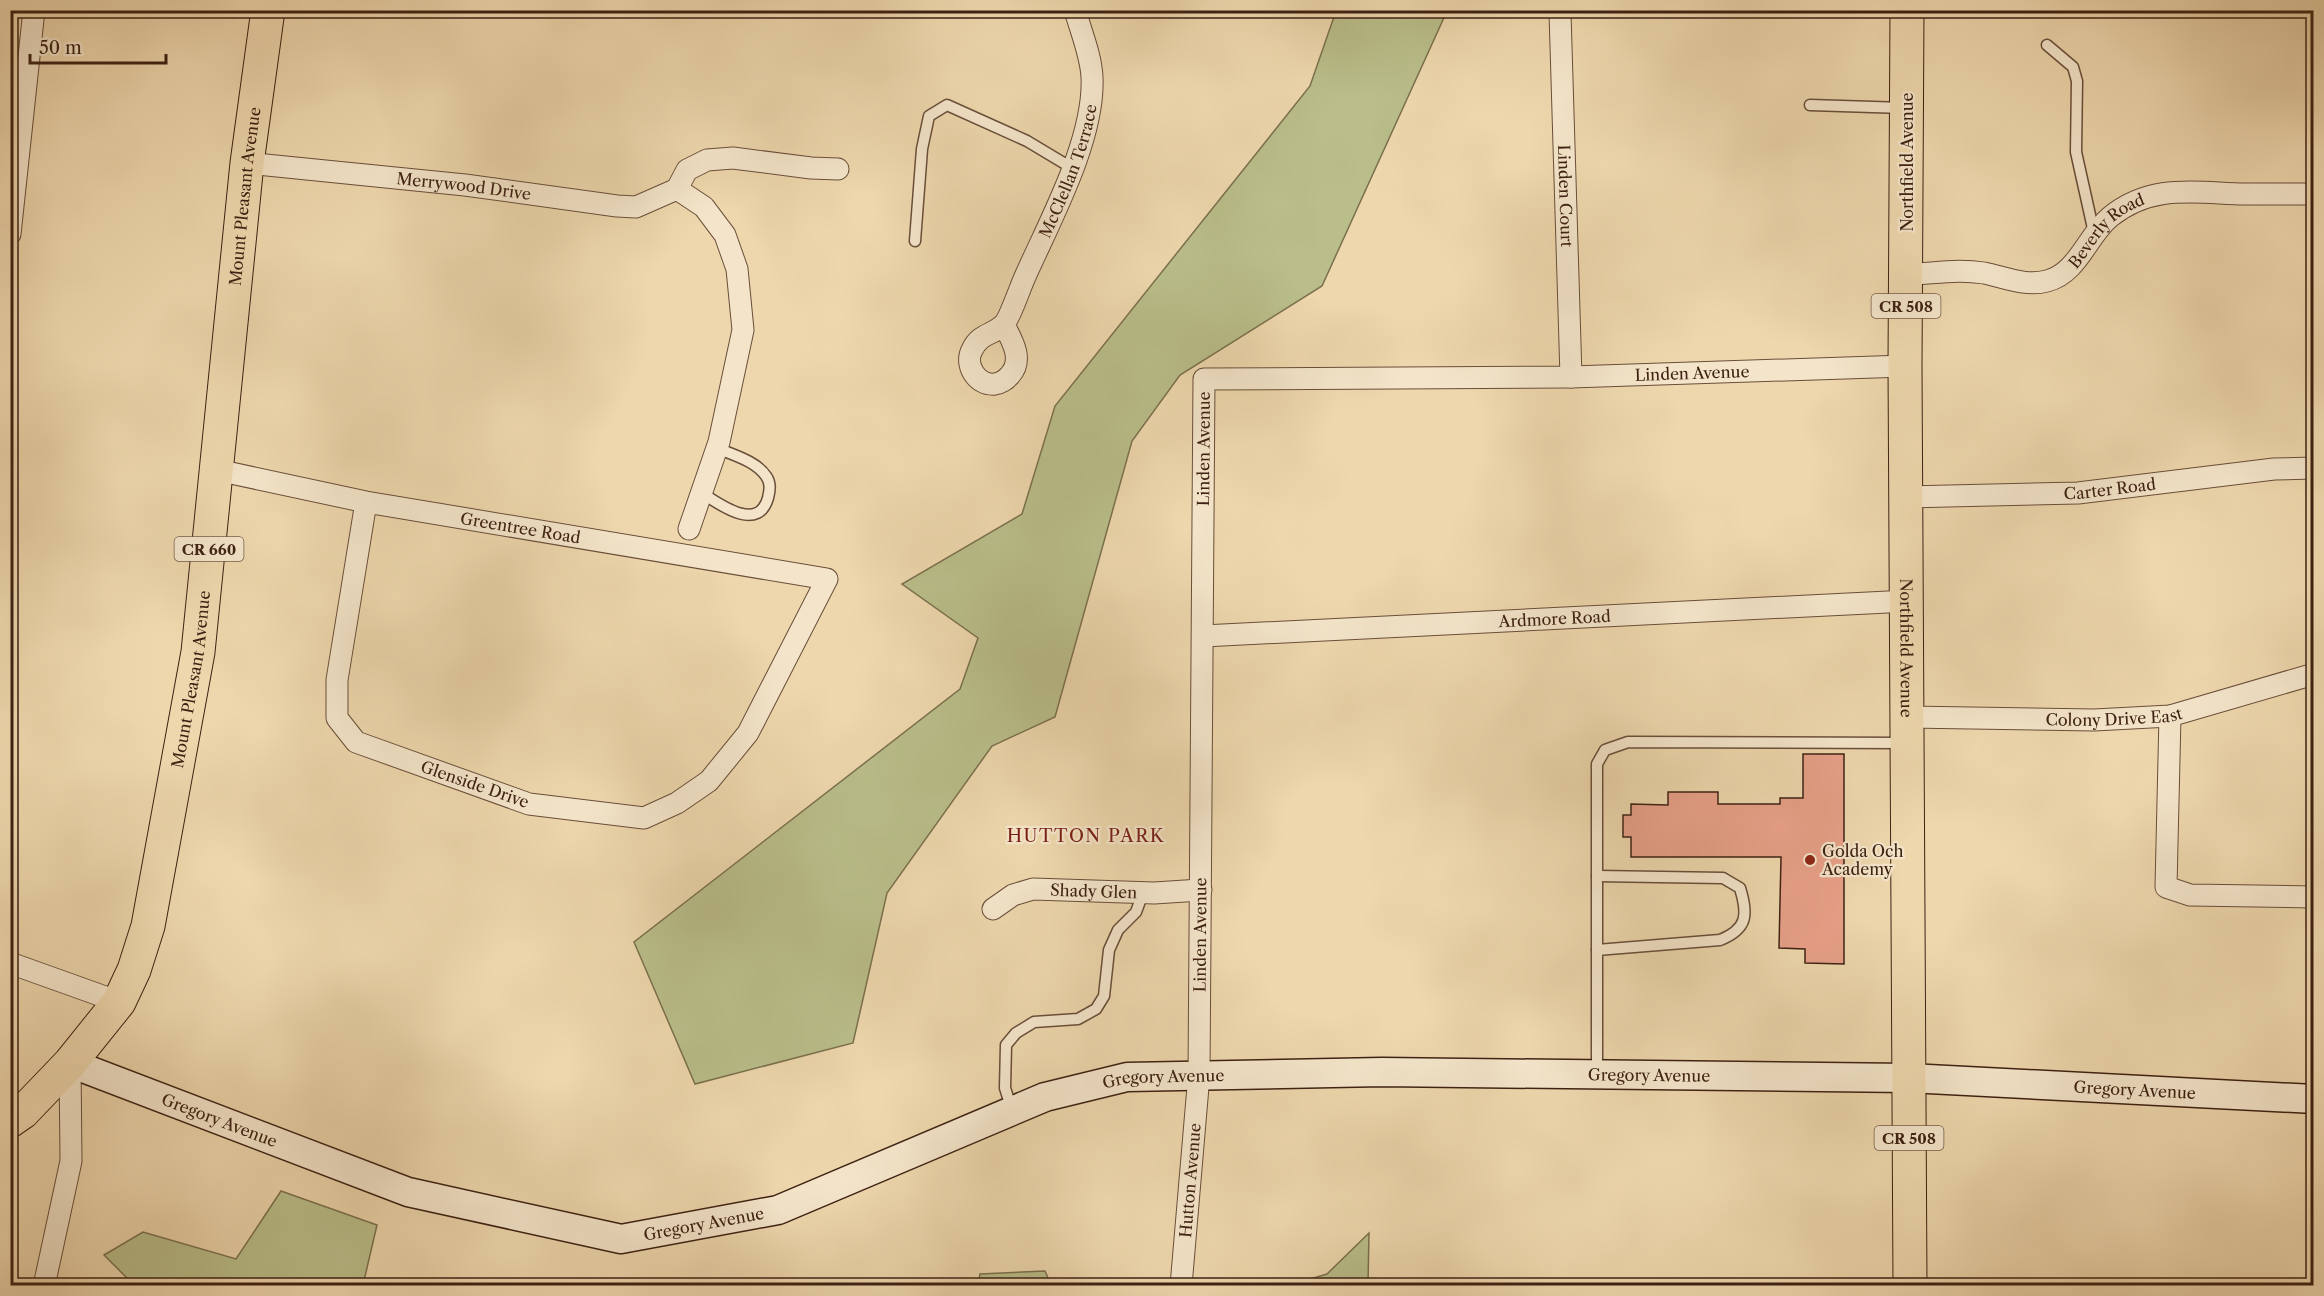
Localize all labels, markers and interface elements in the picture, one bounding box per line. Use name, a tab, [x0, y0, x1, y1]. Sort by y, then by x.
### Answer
scale bar	[30, 27, 166, 65]
text: 50 m	[39, 37, 82, 59]
street label: Northfield Avenue	[1897, 92, 1917, 232]
street label: McClellan Terrace	[1034, 103, 1101, 241]
street label: Mount Pleasant Avenue	[225, 106, 265, 287]
street label: Linden Court	[1554, 144, 1577, 248]
street label: Merrywood Drive	[396, 168, 532, 204]
street label: Beverly Road	[2064, 189, 2147, 272]
road number: CR 508	[1872, 294, 1940, 318]
street label: Linden Avenue	[1635, 361, 1750, 385]
street label: Linden Avenue	[1193, 391, 1214, 506]
street label: Carter Road	[2063, 474, 2157, 503]
street label: Greentree Road	[459, 508, 582, 548]
road number: CR 660	[174, 537, 244, 561]
street label: Northfield Avenue	[1896, 578, 1917, 718]
street label: Mount Pleasant Avenue	[167, 589, 214, 770]
street label: Ardmore Road	[1497, 606, 1611, 631]
street label: Colony Drive East	[2045, 703, 2185, 730]
street label: Glenside Drive	[418, 756, 532, 812]
district label: HUTTON PARK	[1007, 825, 1165, 847]
place label: Golda Och Academy	[1821, 841, 1903, 879]
marker: Golda Och Academy	[1803, 853, 1817, 867]
street label: Linden Avenue	[1190, 877, 1210, 992]
street label: Shady Glen	[1050, 880, 1137, 902]
street label: Gregory Avenue	[1588, 1064, 1710, 1086]
street label: Gregory Avenue	[1100, 1065, 1224, 1093]
street label: Gregory Avenue	[2073, 1077, 2196, 1103]
street label: Gregory Avenue	[159, 1089, 280, 1151]
street label: Hutton Avenue	[1175, 1122, 1205, 1239]
road number: CR 508	[1874, 1126, 1944, 1150]
street label: Gregory Avenue	[642, 1203, 766, 1245]

